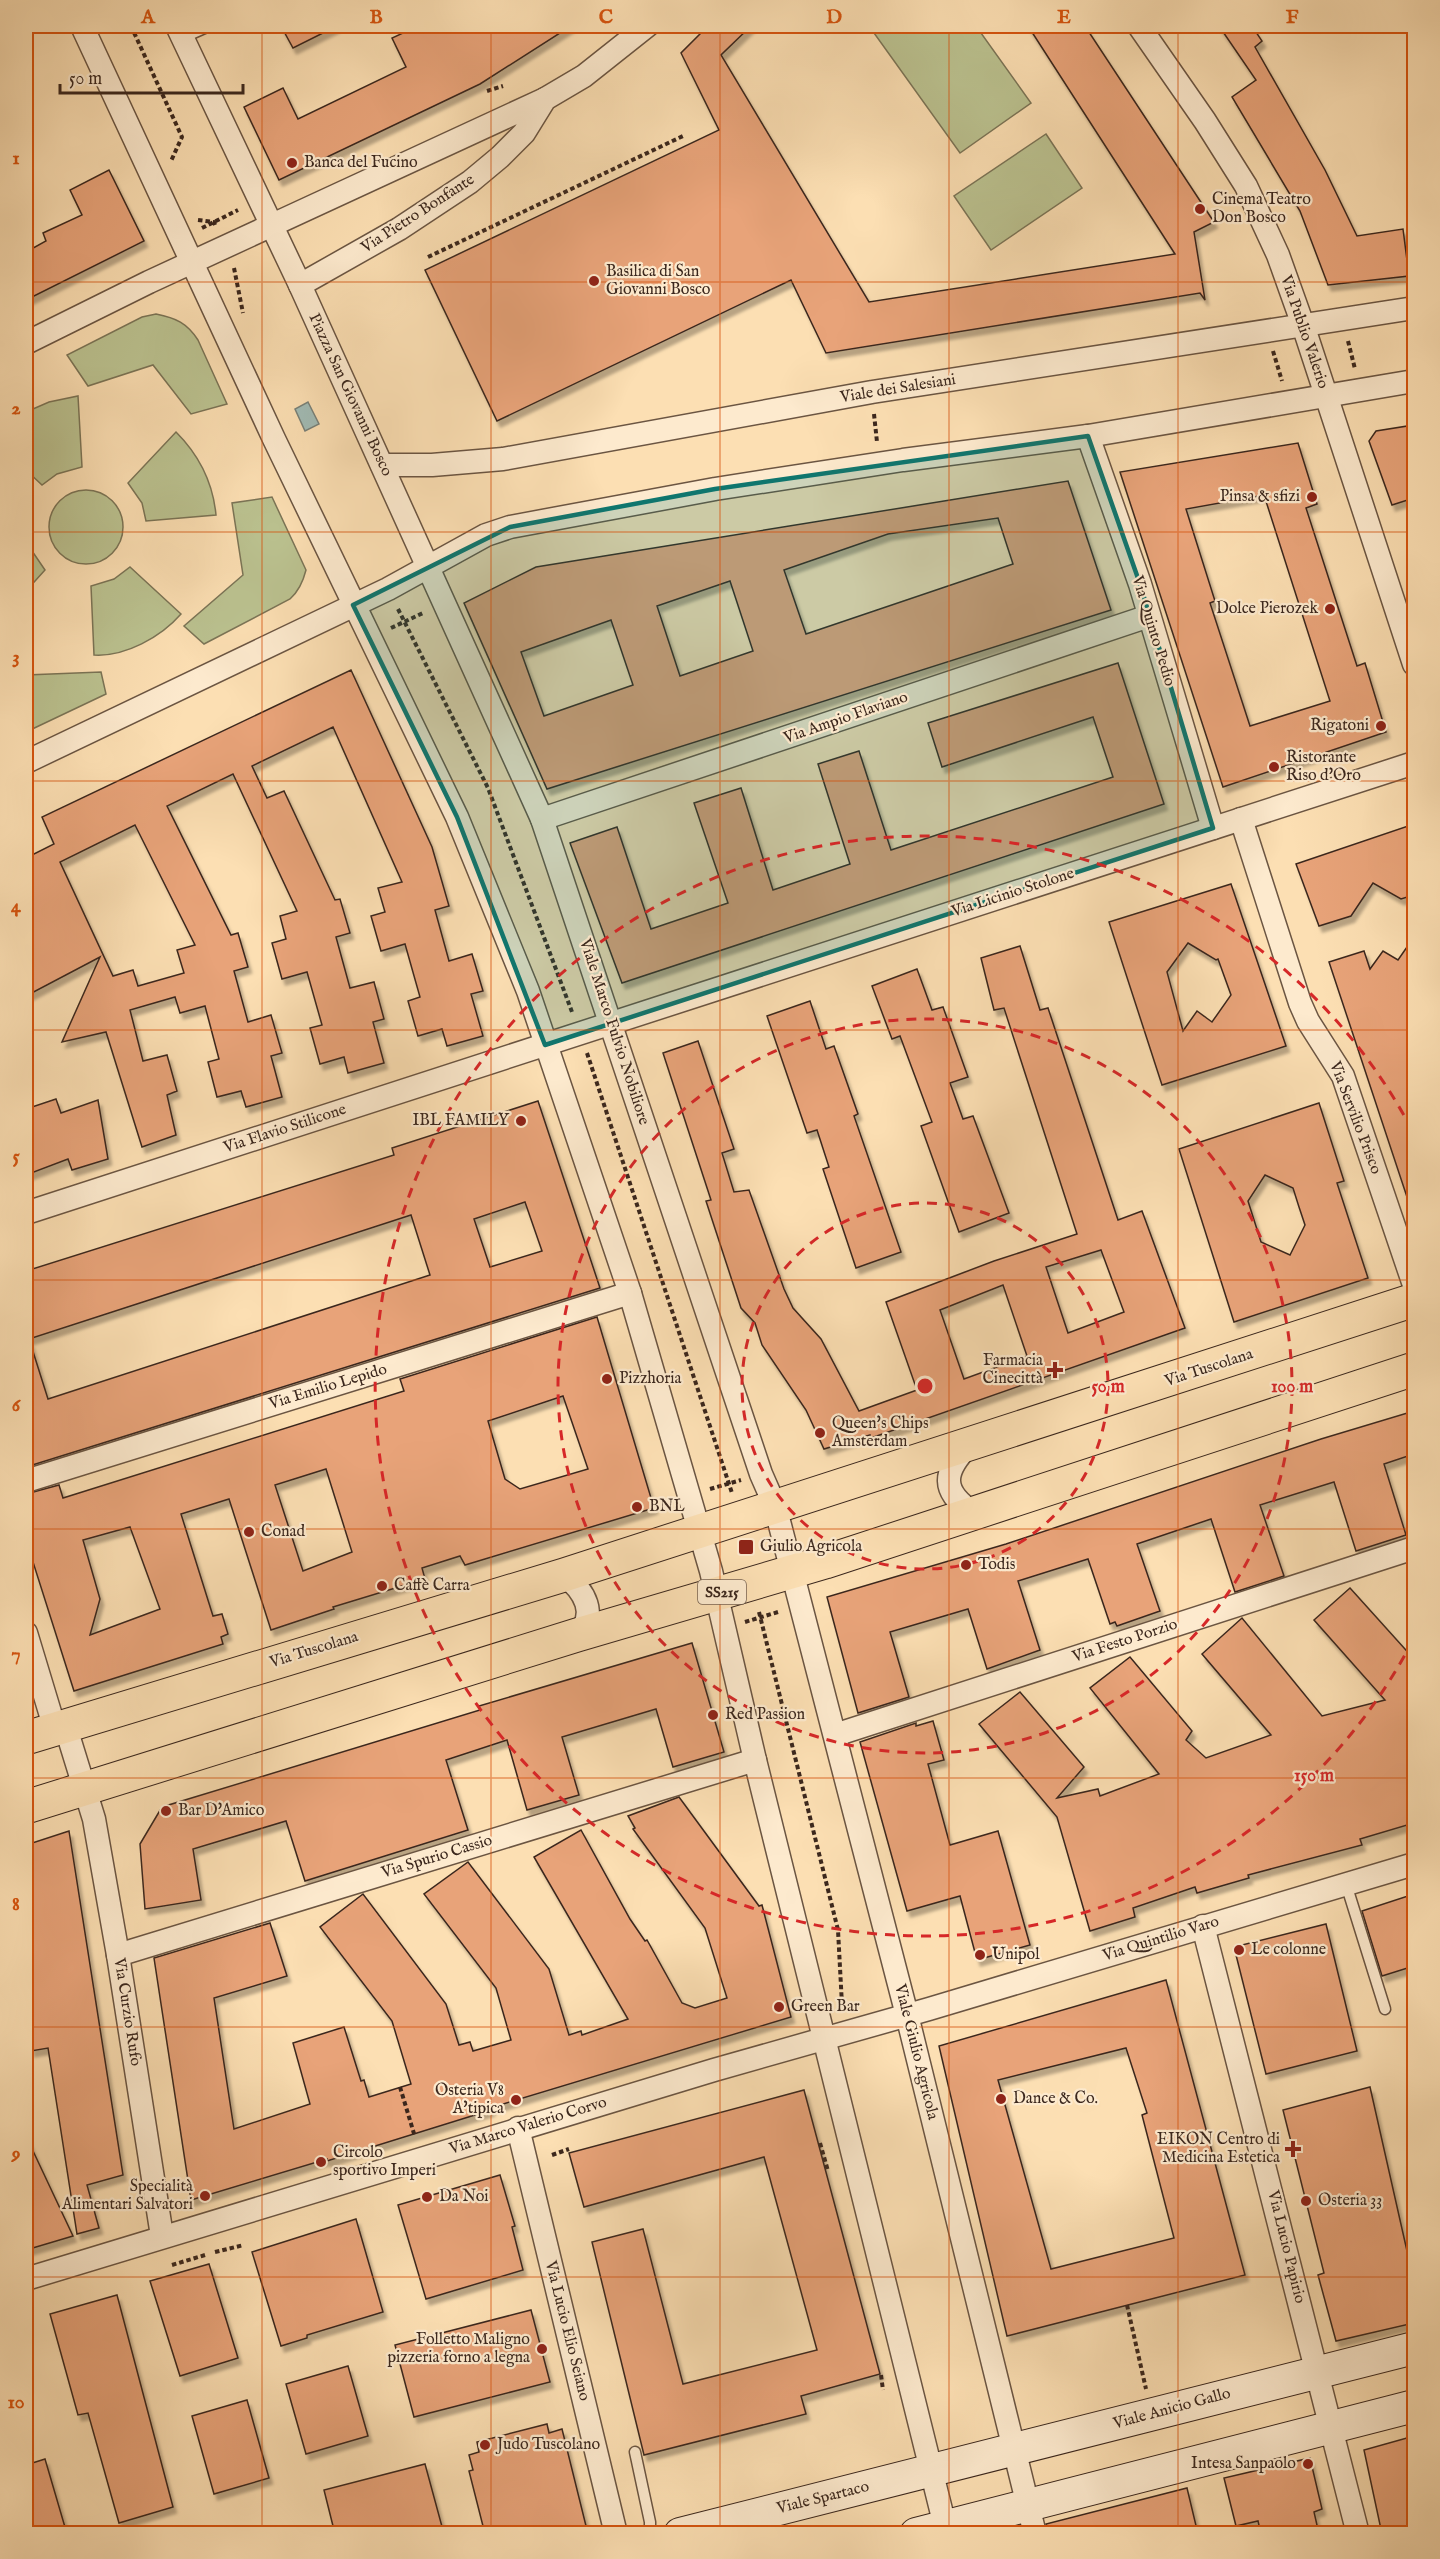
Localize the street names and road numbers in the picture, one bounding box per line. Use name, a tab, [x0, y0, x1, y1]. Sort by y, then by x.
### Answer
street label: Via Pietro Bonfante	[357, 170, 478, 259]
street label: Via Publio Valerio	[1275, 272, 1333, 392]
street label: Piazza San Giovanni Bosco	[303, 310, 397, 480]
street label: Viale dei Salesiani	[838, 370, 957, 408]
street label: Via Quinto Pedio	[1126, 572, 1179, 689]
street label: Via Ampio Flaviano	[780, 687, 911, 749]
street label: Via Licinio Stolone	[948, 864, 1077, 923]
street label: Viale Marco Fulvio Nobiliore	[574, 935, 654, 1128]
street label: Via Servilio Prisco	[1324, 1058, 1386, 1178]
street label: Via Flavio Stilicone	[220, 1100, 349, 1159]
street label: Via Tuscolana	[1161, 1344, 1256, 1392]
street label: Via Emilio Lepido	[266, 1359, 390, 1415]
road number: SS215	[698, 1580, 746, 1604]
street label: Via Festo Porzio	[1069, 1614, 1180, 1668]
street label: Via Tuscolana	[266, 1627, 361, 1673]
street label: Via Spurio Cassio	[378, 1831, 495, 1884]
street label: Via Quintilio Varo	[1099, 1912, 1222, 1966]
street label: Via Curzio Rufo	[108, 1956, 145, 2068]
street label: Viale Giulio Agricola	[889, 1981, 943, 2122]
street label: Via Marco Valerio Corvo	[446, 2092, 610, 2160]
street label: Via Lucio Papirio	[1262, 2188, 1310, 2306]
street label: Via Lucio Elio Seiano	[540, 2258, 594, 2403]
street label: Viale Anicio Gallo	[1110, 2384, 1233, 2435]
street label: Viale Spartaco	[774, 2477, 872, 2519]

